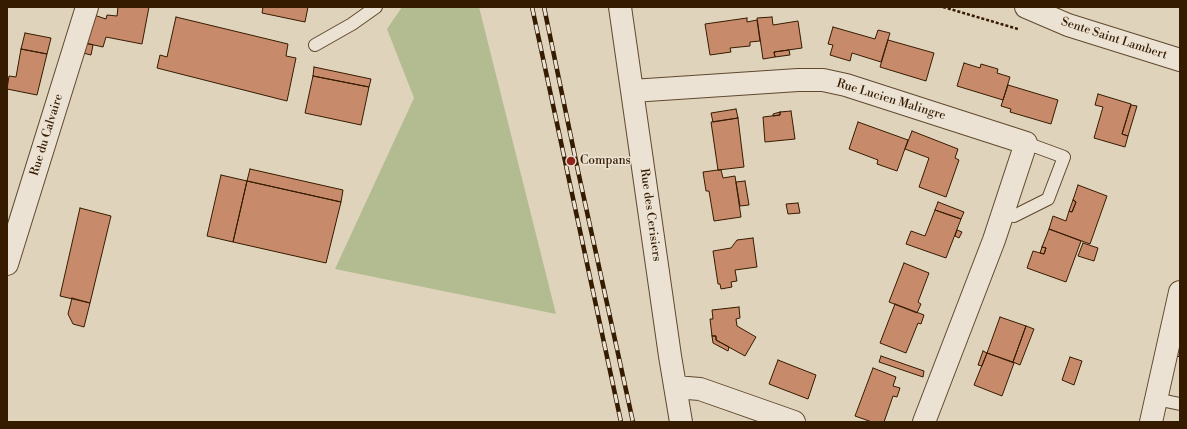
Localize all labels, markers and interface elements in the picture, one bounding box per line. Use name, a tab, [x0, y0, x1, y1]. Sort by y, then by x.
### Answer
street label: Sente Saint Lambert	[1059, 15, 1169, 63]
street label: Rue Lucien Malingre	[835, 77, 947, 123]
street label: Rue du Calvaire	[28, 92, 66, 178]
place label: Compans	[580, 154, 631, 168]
marker: Compans	[565, 155, 577, 167]
street label: Rue des Cerisiers	[636, 168, 664, 262]

